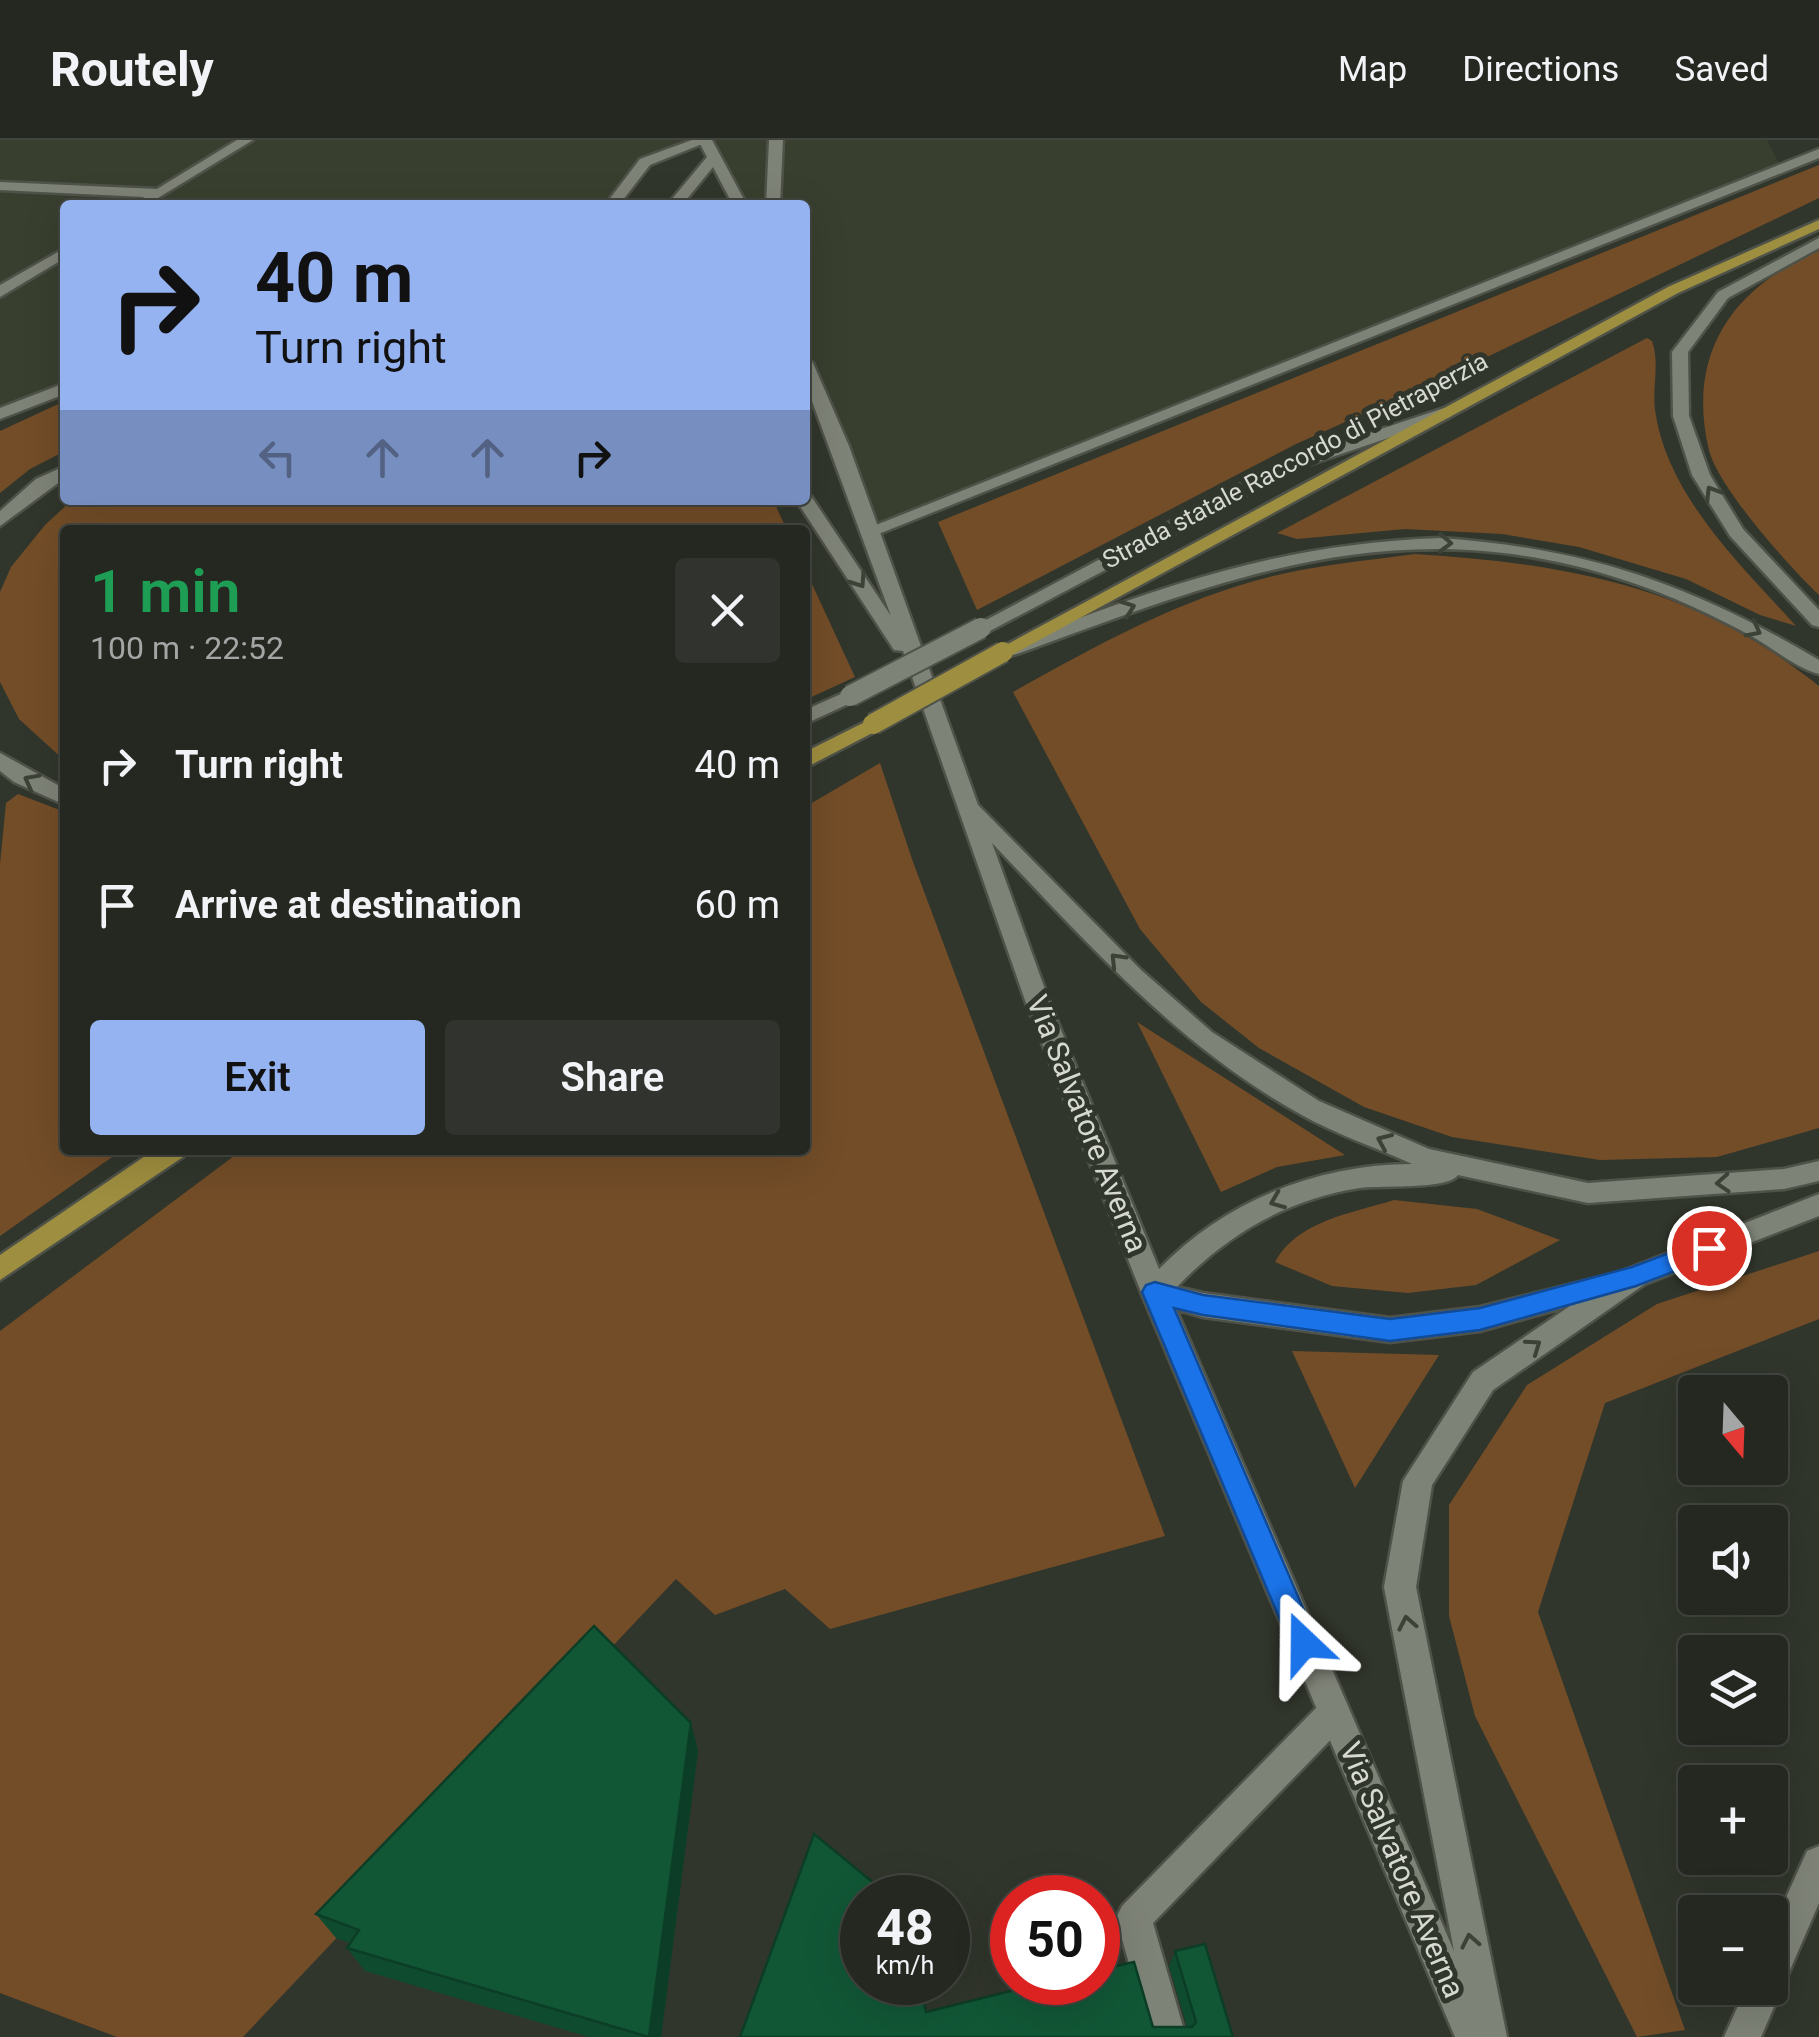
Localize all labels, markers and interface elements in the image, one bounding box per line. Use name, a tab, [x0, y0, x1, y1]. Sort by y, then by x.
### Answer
text: Routely	[50, 41, 214, 98]
text: Map	[1338, 49, 1407, 90]
text: Directions	[1462, 49, 1619, 90]
text: Saved	[1674, 49, 1769, 90]
text: 40 m	[255, 237, 413, 319]
icon: right	[90, 240, 220, 370]
text: Turn right	[255, 321, 447, 374]
street label: Strada statale Raccordo di Pietraperzia	[1098, 346, 1493, 575]
icon: left	[250, 430, 305, 485]
icon: ahead	[355, 430, 410, 485]
icon: ahead	[460, 430, 515, 485]
icon: right	[565, 430, 620, 485]
one-way arrow	[1705, 486, 1724, 504]
one-way arrow	[1437, 533, 1453, 554]
text: 1 min	[90, 556, 240, 627]
button: close	[675, 558, 780, 663]
one-way arrow	[846, 571, 865, 589]
one-way arrow	[1119, 599, 1136, 620]
one-way arrow	[1744, 618, 1762, 638]
text: 100 m · 22:52	[90, 629, 284, 667]
icon: right	[90, 738, 145, 793]
text: Turn right	[175, 743, 343, 787]
text: 40 m	[695, 743, 780, 787]
one-way arrow	[24, 774, 42, 793]
icon: arrive	[90, 878, 145, 933]
text: Arrive at destination	[175, 883, 522, 927]
text: 60 m	[695, 883, 780, 927]
one-way arrow	[1111, 953, 1129, 972]
street label: Via Salvatore Averna	[1020, 990, 1155, 1257]
button: Exit	[90, 1020, 425, 1135]
button: Share	[445, 1020, 780, 1135]
one-way arrow	[1376, 1133, 1394, 1153]
one-way arrow	[1714, 1172, 1730, 1193]
one-way arrow	[1270, 1189, 1287, 1209]
pin	[1667, 1206, 1752, 1291]
icon: arrive	[1682, 1221, 1737, 1276]
one-way arrow	[1523, 1340, 1542, 1358]
north arrow	[1678, 1375, 1788, 1485]
map controls	[1678, 1375, 1788, 2005]
button: sound	[1678, 1505, 1788, 1615]
position arrow	[1252, 1591, 1356, 1695]
one-way arrow	[1397, 1614, 1418, 1631]
button: layers	[1678, 1635, 1788, 1745]
street label: Via Salvatore Averna	[1333, 1737, 1472, 2003]
button: +	[1678, 1765, 1788, 1875]
speed limit sign: 50	[990, 1875, 1120, 2005]
button: −	[1678, 1895, 1788, 2005]
text: 48	[876, 1899, 934, 1957]
one-way arrow	[1460, 1933, 1481, 1950]
text: km/h	[876, 1951, 934, 1980]

